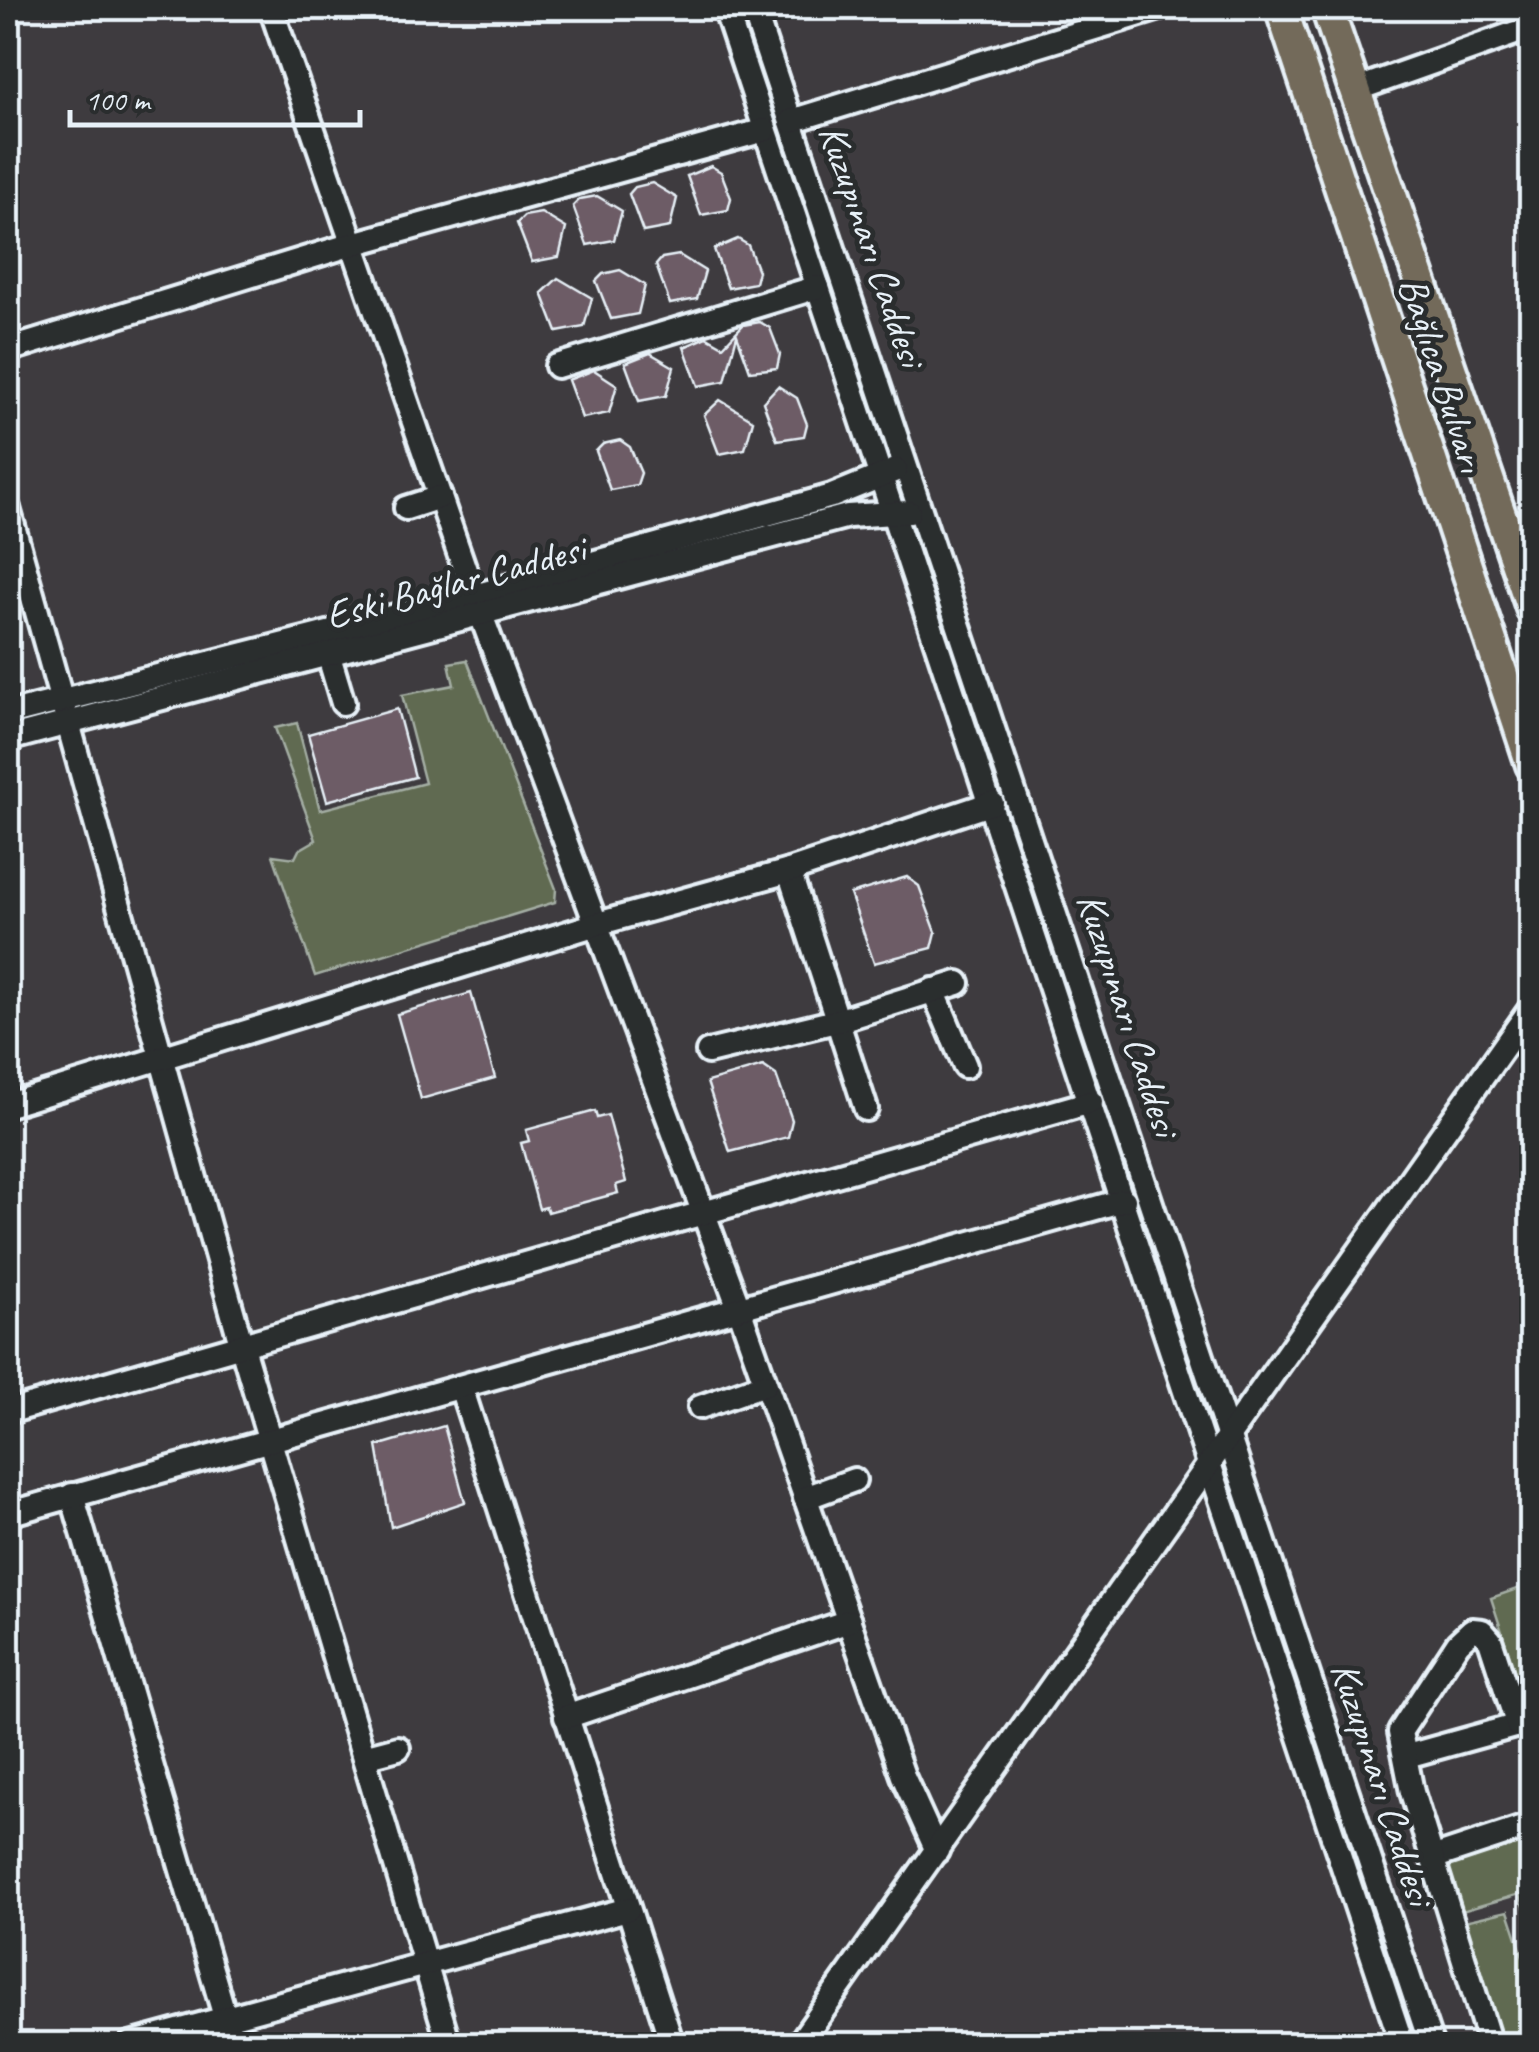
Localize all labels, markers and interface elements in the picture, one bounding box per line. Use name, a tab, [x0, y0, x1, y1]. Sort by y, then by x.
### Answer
scale bar	[70, 65, 360, 127]
text: 100 m	[85, 81, 152, 119]
street label: Kuzupınarı Caddesi	[807, 118, 938, 377]
street label: Bağlıca Bulvarı	[1387, 271, 1497, 480]
street label: Eski Bağlar Caddesi	[320, 522, 595, 641]
street label: Kuzupınarı Caddesi	[1065, 887, 1192, 1146]
street label: Kuzupınarı Caddesi	[1319, 1656, 1446, 1915]

